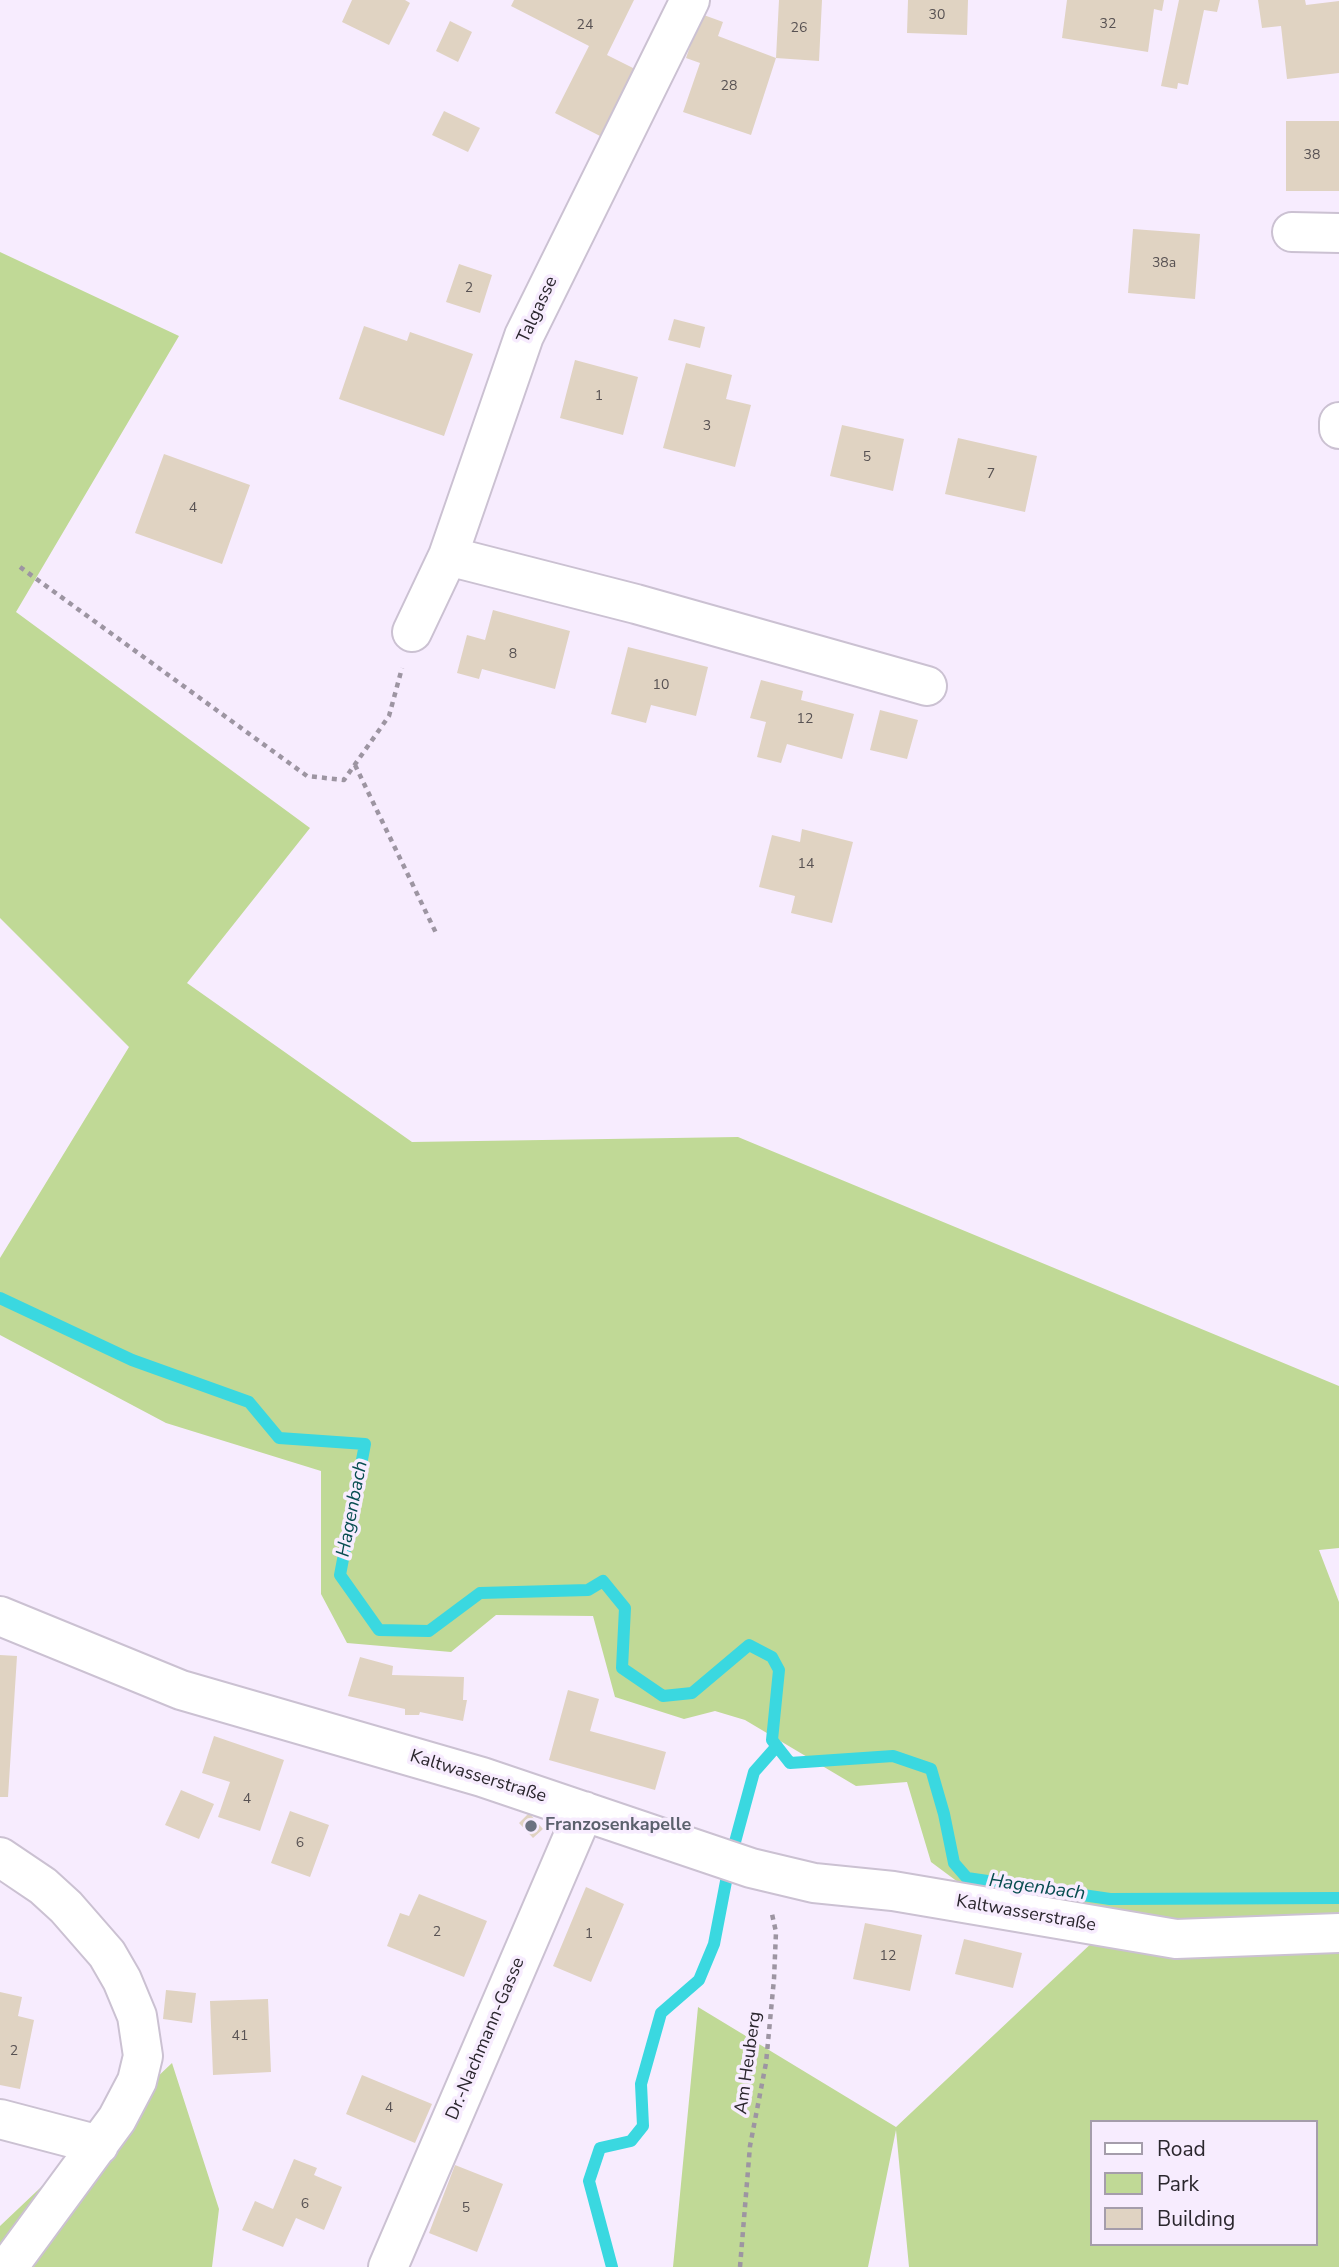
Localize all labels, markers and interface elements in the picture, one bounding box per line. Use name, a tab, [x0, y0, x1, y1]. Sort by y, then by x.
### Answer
house number: 30	[929, 8, 945, 24]
house number: 32	[1100, 17, 1116, 33]
house number: 24	[577, 18, 593, 34]
house number: 26	[791, 21, 807, 37]
house number: 28	[721, 79, 737, 95]
house number: 38	[1304, 148, 1320, 164]
house number: 38a	[1152, 256, 1176, 272]
street label: Talgasse	[513, 273, 563, 347]
house number: 2	[465, 281, 473, 297]
house number: 1	[595, 389, 603, 405]
house number: 3	[703, 419, 711, 435]
house number: 5	[863, 450, 871, 466]
house number: 7	[987, 467, 995, 483]
house number: 4	[189, 501, 197, 517]
house number: 8	[509, 647, 517, 663]
house number: 10	[653, 678, 669, 694]
house number: 12	[797, 712, 813, 728]
house number: 14	[798, 857, 814, 873]
water label: Hagenbach	[333, 1459, 373, 1559]
street label: Kaltwasserstraße	[407, 1746, 549, 1808]
house number: 4	[243, 1792, 251, 1808]
place label: Franzosenkapelle	[545, 1815, 691, 1837]
marker: Franzosenkapelle	[523, 1818, 539, 1834]
house number: 6	[296, 1836, 304, 1852]
water label: Hagenbach	[987, 1870, 1087, 1906]
street label: Kaltwasserstraße	[954, 1891, 1098, 1937]
house number: 2	[433, 1925, 441, 1941]
house number: 1	[585, 1927, 593, 1943]
house number: 12	[880, 1949, 896, 1965]
street label: Dr.-Nachmann-Gasse	[442, 1955, 530, 2123]
street label: Am Heuberg	[731, 2010, 767, 2116]
house number: 41	[232, 2029, 248, 2045]
house number: 2	[10, 2044, 18, 2060]
house number: 4	[385, 2101, 393, 2117]
legend	[1090, 2120, 1318, 2246]
text: Road	[1157, 2135, 1206, 2163]
text: Park	[1157, 2170, 1199, 2198]
house number: 6	[301, 2197, 309, 2213]
house number: 5	[462, 2201, 470, 2217]
text: Building	[1157, 2205, 1235, 2233]

